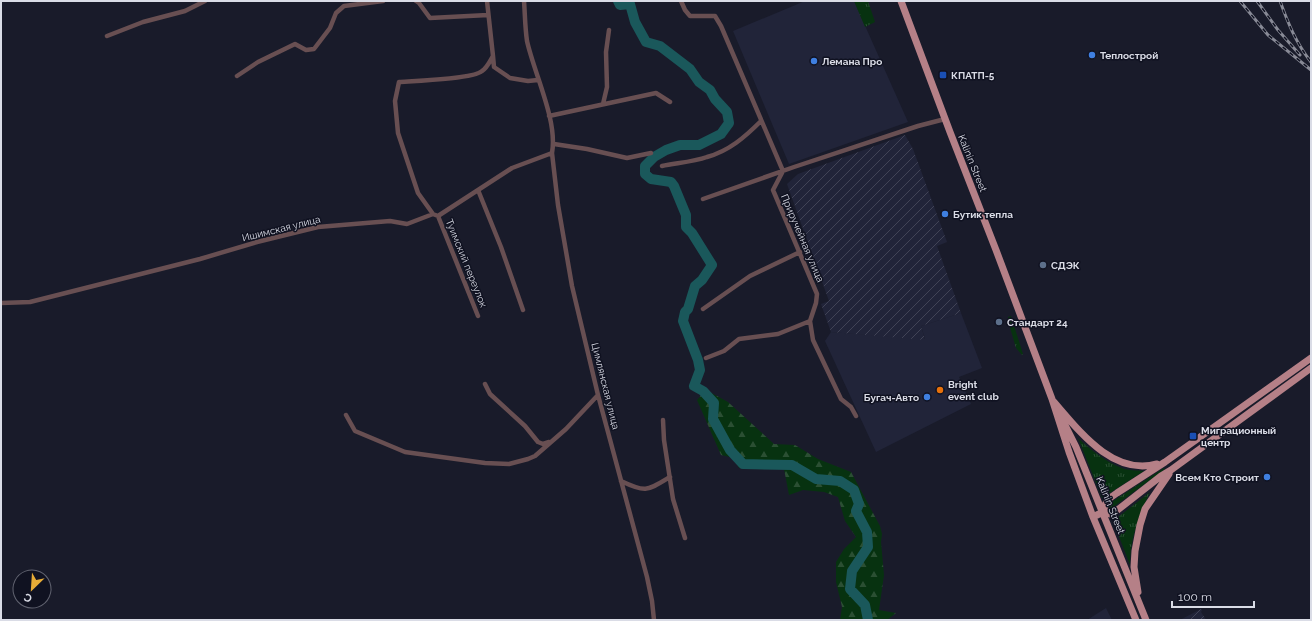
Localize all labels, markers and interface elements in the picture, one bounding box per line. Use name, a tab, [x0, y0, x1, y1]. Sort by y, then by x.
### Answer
marker: Теплострой	[1087, 50, 1097, 60]
place label: Теплострой	[1100, 50, 1158, 61]
marker: Лемана Про	[809, 56, 819, 66]
place label: Лемана Про	[822, 56, 882, 67]
marker: КПАТП-5	[938, 70, 948, 80]
place label: КПАТП-5	[951, 70, 995, 81]
street label: Kalinin Street	[956, 133, 989, 194]
street label: Приручейная улица	[779, 192, 826, 284]
marker: Бутик тепла	[940, 209, 950, 219]
place label: Бутик тепла	[953, 209, 1013, 220]
street label: Ишимская улица	[241, 213, 321, 244]
street label: Туимский переулок	[444, 217, 489, 309]
marker: СДЭК	[1038, 260, 1048, 270]
place label: СДЭК	[1051, 260, 1080, 271]
marker: Стандарт 24	[994, 317, 1004, 327]
place label: Стандарт 24	[1007, 317, 1068, 328]
street label: Цимлянская улица	[589, 342, 622, 431]
place label: Bright event club	[948, 379, 999, 402]
marker: Bright event club	[935, 385, 945, 395]
place label: Бугач-Авто	[864, 392, 919, 403]
marker: Бугач-Авто	[922, 392, 932, 402]
place label: Миграционный центр	[1201, 425, 1276, 448]
marker: Миграционный центр	[1188, 431, 1198, 441]
place label: Всем Кто Строит	[1175, 472, 1259, 483]
marker: Всем Кто Строит	[1262, 472, 1272, 482]
street label: Kalinin Street	[1094, 475, 1127, 536]
north arrow	[12, 569, 52, 609]
scale bar	[1172, 583, 1254, 609]
text: С	[21, 590, 34, 605]
text: 100 m	[1178, 590, 1212, 604]

